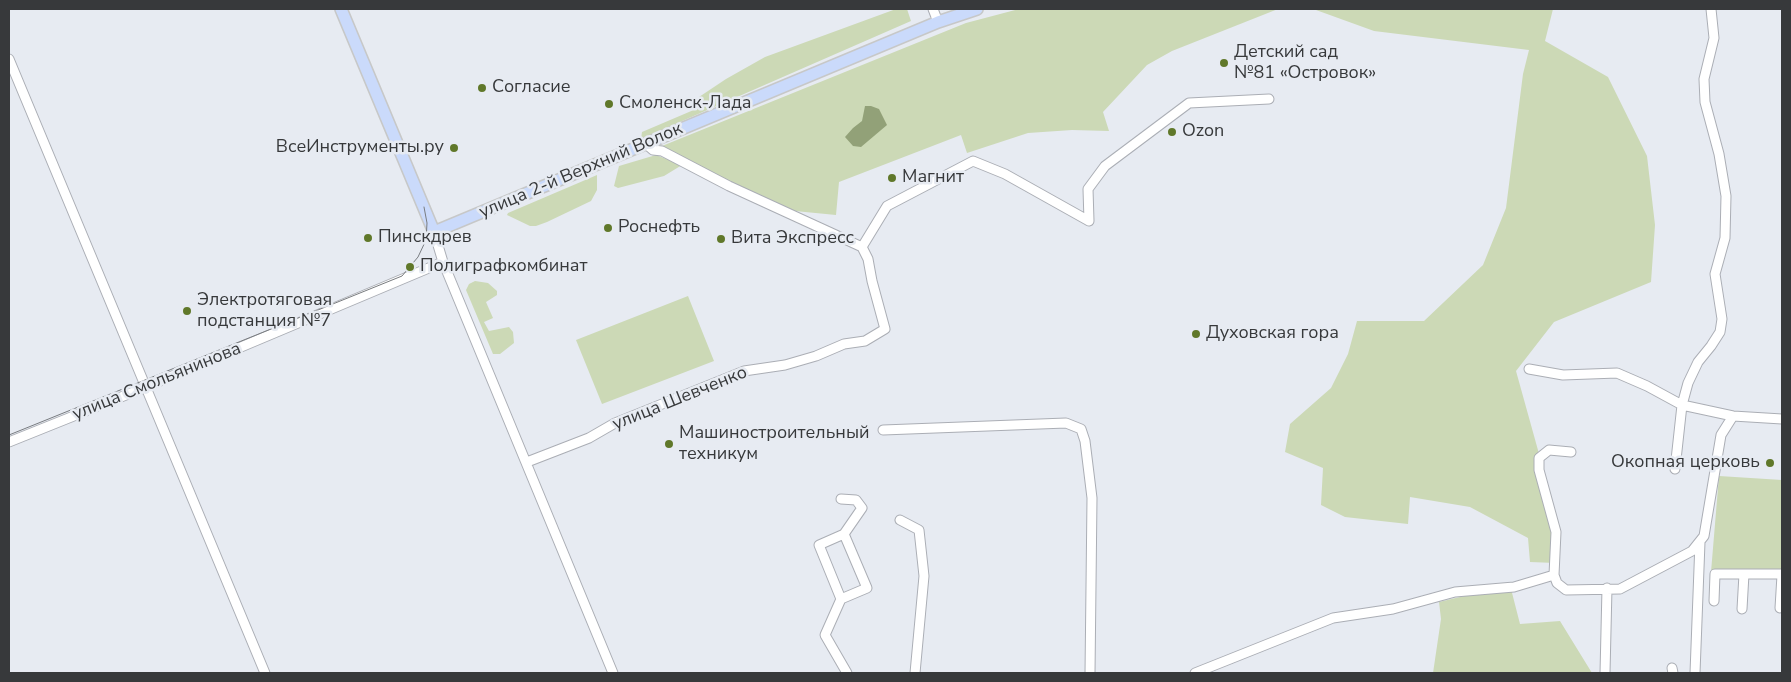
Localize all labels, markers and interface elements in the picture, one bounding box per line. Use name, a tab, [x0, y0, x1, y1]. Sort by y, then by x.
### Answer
place label: Детский сад №81 «Островок»	[1234, 42, 1376, 84]
marker: Детский сад №81 «Островок»	[1218, 57, 1230, 69]
place label: Согласие	[492, 77, 570, 99]
marker: Согласие	[476, 82, 488, 94]
place label: Смоленск-Лада	[619, 93, 752, 115]
marker: Смоленск-Лада	[603, 98, 615, 110]
street label: улица 2-й Верхний Волок	[476, 118, 686, 224]
place label: Ozon	[1182, 121, 1224, 143]
marker: Ozon	[1166, 126, 1178, 138]
place label: ВсеИнструменты.ру	[276, 137, 444, 159]
marker: ВсеИнструменты.ру	[448, 142, 460, 154]
place label: Магнит	[902, 167, 964, 189]
marker: Магнит	[886, 172, 898, 184]
place label: Роснефть	[618, 217, 700, 239]
marker: Роснефть	[602, 222, 614, 234]
place label: Пинскдрев	[378, 227, 472, 249]
place label: Вита Экспресс	[731, 228, 854, 250]
marker: Пинскдрев	[362, 232, 374, 244]
marker: Вита Экспресс	[715, 233, 727, 245]
place label: Полиграфкомбинат	[420, 256, 587, 278]
marker: Полиграфкомбинат	[404, 261, 416, 273]
place label: Электротяговая подстанция №7	[197, 290, 332, 332]
marker: Электротяговая подстанция №7	[181, 305, 193, 317]
place label: Духовская гора	[1206, 323, 1339, 345]
marker: Духовская гора	[1190, 328, 1202, 340]
street label: улица Смольянинова	[69, 338, 245, 426]
street label: улица Шевченко	[610, 362, 750, 436]
place label: Машиностроительный техникум	[679, 423, 870, 466]
marker: Машиностроительный техникум	[663, 438, 675, 450]
place label: Окопная церковь	[1611, 452, 1760, 474]
marker: Окопная церковь	[1764, 457, 1776, 469]

